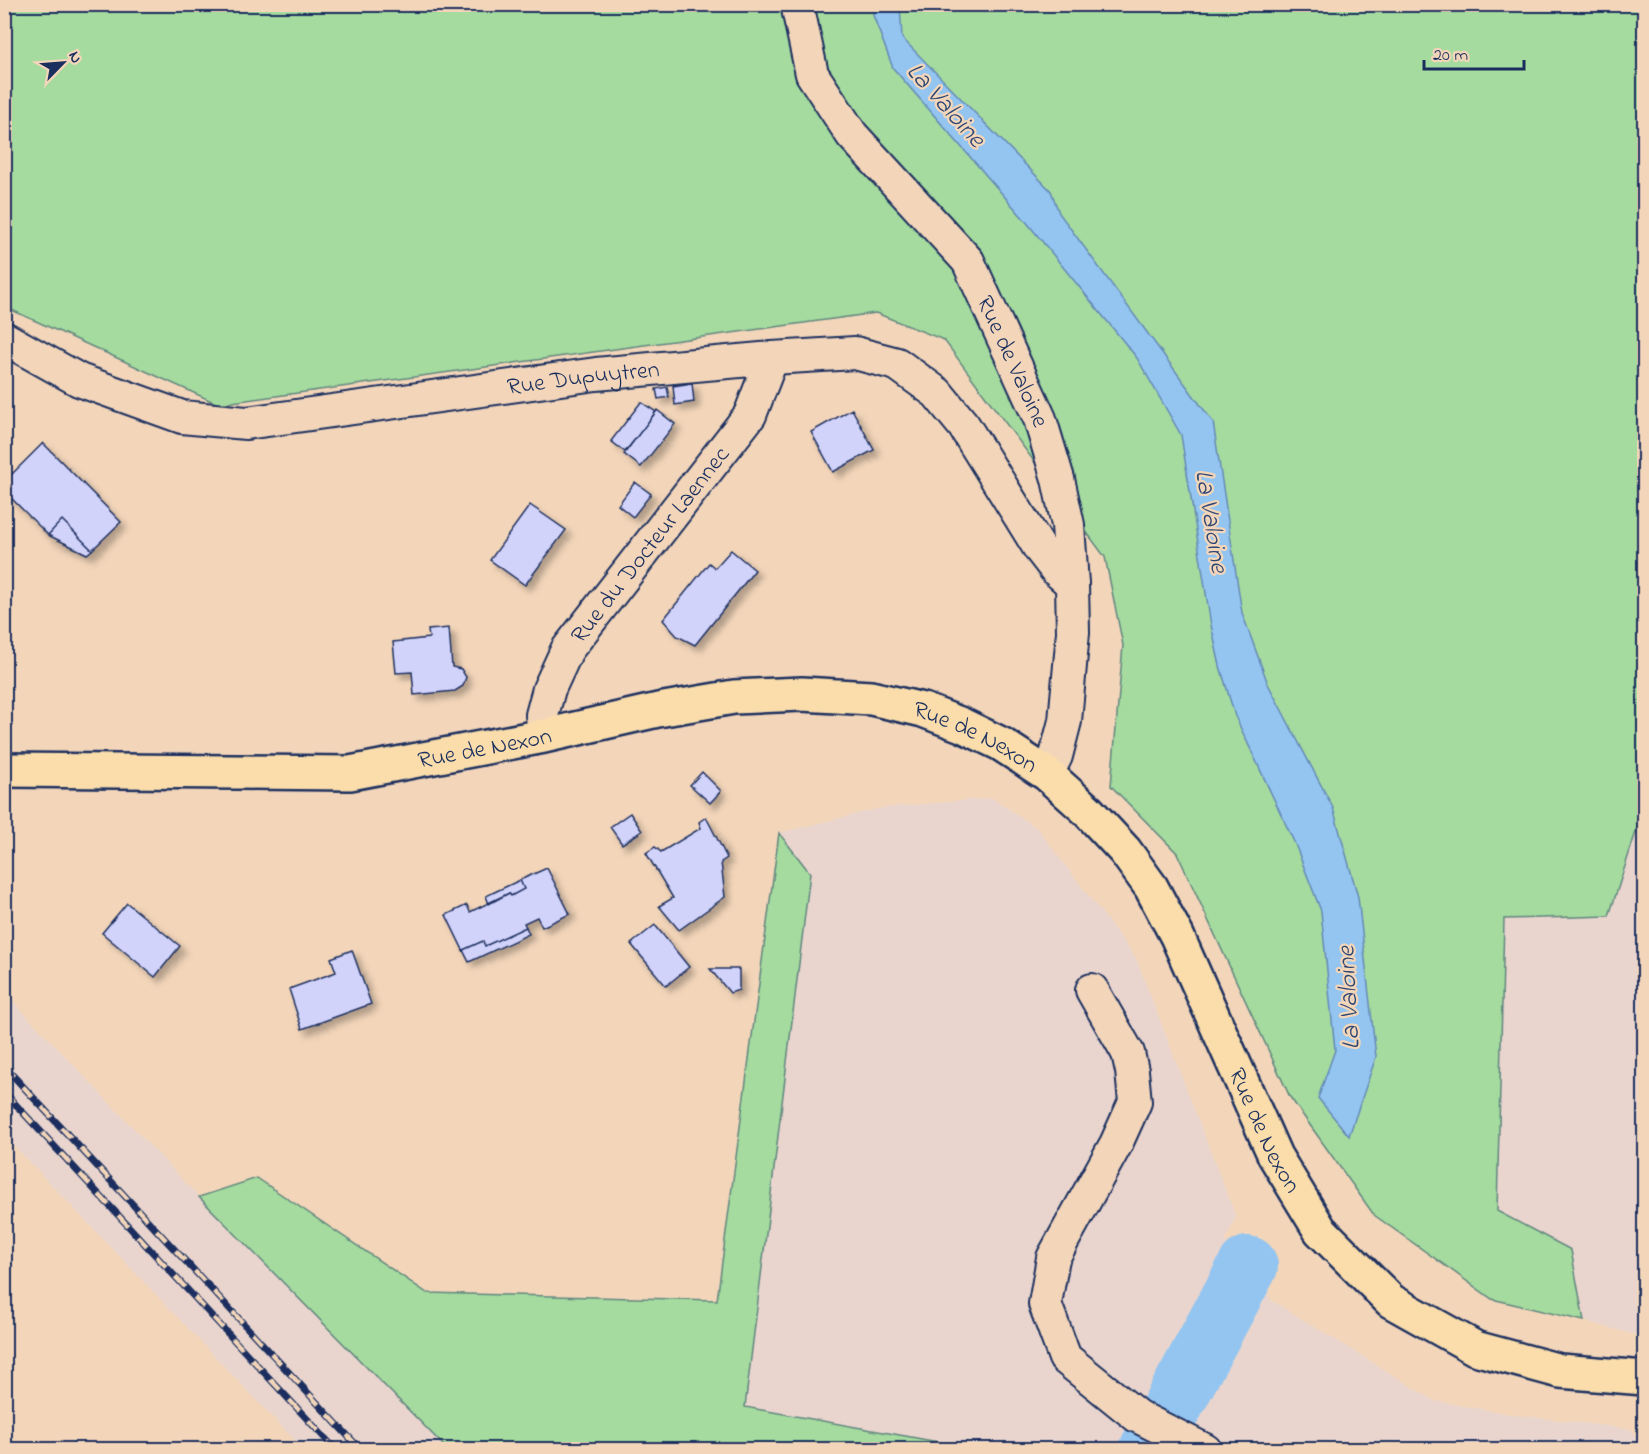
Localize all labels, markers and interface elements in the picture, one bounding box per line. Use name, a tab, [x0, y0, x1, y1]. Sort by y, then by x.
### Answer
north arrow	[33, 33, 93, 93]
scale bar	[1424, 33, 1524, 71]
text: 20 m	[1433, 43, 1468, 69]
text: N	[62, 48, 88, 68]
water label: La Valoine	[896, 55, 994, 158]
street label: Rue de Valoine	[966, 291, 1057, 432]
street label: Rue Dupuytren	[505, 353, 661, 406]
street label: Rue du Docteur Laennec	[563, 440, 739, 652]
water label: La Valoine	[1183, 467, 1237, 577]
street label: Rue de Nexon	[910, 693, 1044, 783]
street label: Rue de Nexon	[415, 720, 555, 780]
water label: La Valoine	[1328, 944, 1372, 1051]
street label: Rue de Nexon	[1218, 1063, 1309, 1201]

